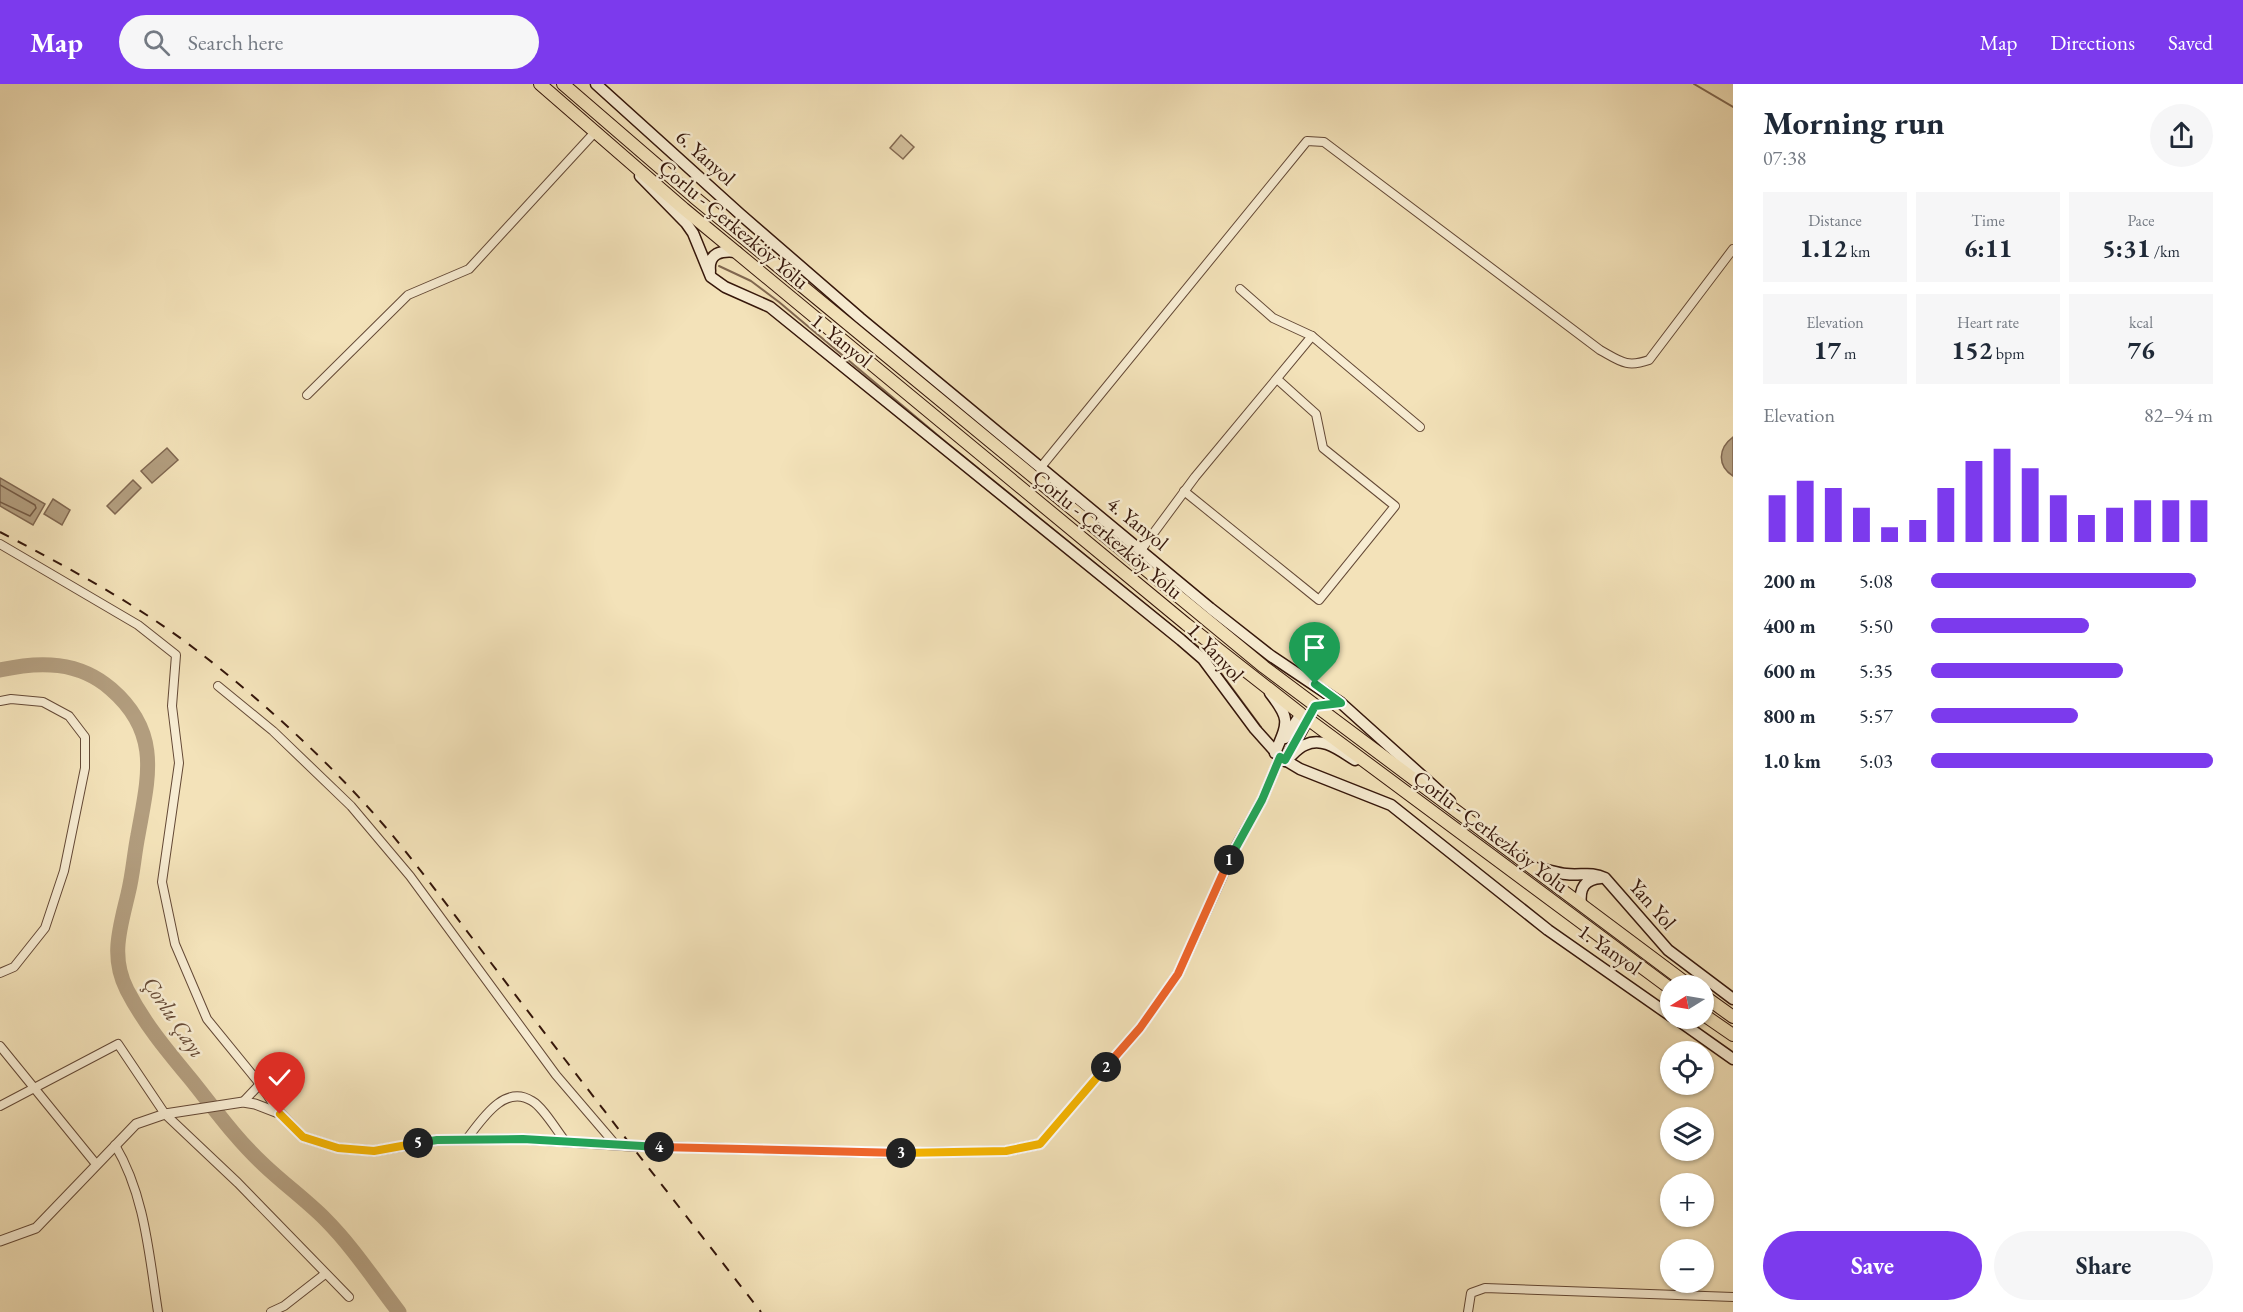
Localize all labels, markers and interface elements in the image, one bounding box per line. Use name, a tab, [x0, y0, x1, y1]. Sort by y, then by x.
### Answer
search box	[119, 15, 539, 69]
text: Map	[30, 24, 83, 60]
icon: search	[140, 26, 173, 59]
text: Search here	[188, 28, 283, 57]
text: Map	[1980, 29, 2017, 56]
text: Directions	[2050, 29, 2135, 56]
text: Saved	[2168, 29, 2213, 56]
text: Morning run	[1763, 101, 1945, 144]
button: share	[2150, 104, 2213, 167]
street label: 6. Yanyol	[670, 123, 742, 191]
text: 07:38	[1763, 145, 1806, 171]
street label: Çorlu - Çerkezköy Yolu	[653, 153, 815, 295]
text: Distance	[1808, 210, 1862, 231]
text: Time	[1971, 210, 2005, 231]
text: Pace	[2128, 210, 2154, 231]
text: 1.12	[1800, 231, 1847, 265]
text: 6:11	[1964, 231, 2012, 265]
text: 5:31	[2102, 231, 2151, 265]
text: km	[1847, 241, 1870, 262]
text: /km	[2151, 241, 2180, 262]
street label: 1. Yanyol	[806, 307, 878, 373]
text: Elevation	[1806, 312, 1864, 333]
text: Heart rate	[1957, 312, 2019, 333]
text: kcal	[2129, 312, 2153, 333]
text: 17	[1813, 333, 1841, 367]
text: 152	[1951, 333, 1993, 367]
text: 76	[2127, 333, 2155, 367]
text: m	[1841, 343, 1857, 364]
text: bpm	[1993, 343, 2025, 364]
text: Elevation	[1763, 402, 1835, 428]
text: 82–94 m	[2144, 402, 2213, 428]
street label: Çorlu - Çerkezköy Yolu	[1027, 463, 1189, 605]
street label: 4. Yanyol	[1102, 490, 1174, 556]
text: 200 m	[1763, 568, 1816, 594]
text: 5:08	[1859, 568, 1893, 594]
text: 400 m	[1763, 613, 1816, 639]
text: 5:50	[1859, 613, 1893, 639]
street label: 1. Yanyol	[1182, 617, 1250, 687]
pin	[1289, 622, 1340, 684]
icon: arrive	[1298, 631, 1331, 664]
text: 600 m	[1763, 658, 1816, 684]
text: 5:35	[1859, 658, 1893, 684]
text: 800 m	[1763, 703, 1816, 729]
text: 5:57	[1859, 703, 1893, 729]
text: 1.0 km	[1763, 748, 1821, 774]
text: 5:03	[1859, 748, 1893, 774]
street label: Çorlu - Çerkezköy Yolu	[1408, 764, 1574, 898]
pin: 1	[1214, 845, 1244, 875]
text: 1	[1225, 849, 1233, 870]
street label: Yan Yol	[1623, 873, 1683, 935]
street label: 1. Yanyol	[1573, 917, 1647, 981]
water label: Çorlu Çayı	[136, 971, 212, 1063]
north arrow	[1660, 975, 1714, 1029]
map controls	[1660, 975, 1714, 1293]
button: locate	[1660, 1041, 1714, 1095]
pin	[254, 1052, 305, 1114]
pin: 2	[1091, 1052, 1121, 1082]
text: 2	[1102, 1056, 1110, 1077]
icon: check	[263, 1061, 296, 1094]
button: layers	[1660, 1107, 1714, 1161]
pin: 5	[403, 1128, 433, 1158]
text: 5	[414, 1132, 422, 1153]
pin: 4	[644, 1132, 674, 1162]
text: 4	[655, 1136, 663, 1157]
pin: 3	[886, 1138, 916, 1168]
text: 3	[897, 1142, 905, 1163]
button: +	[1660, 1173, 1714, 1227]
button: Save	[1763, 1231, 1982, 1300]
button: Share	[1994, 1231, 2213, 1300]
button: −	[1660, 1239, 1714, 1293]

